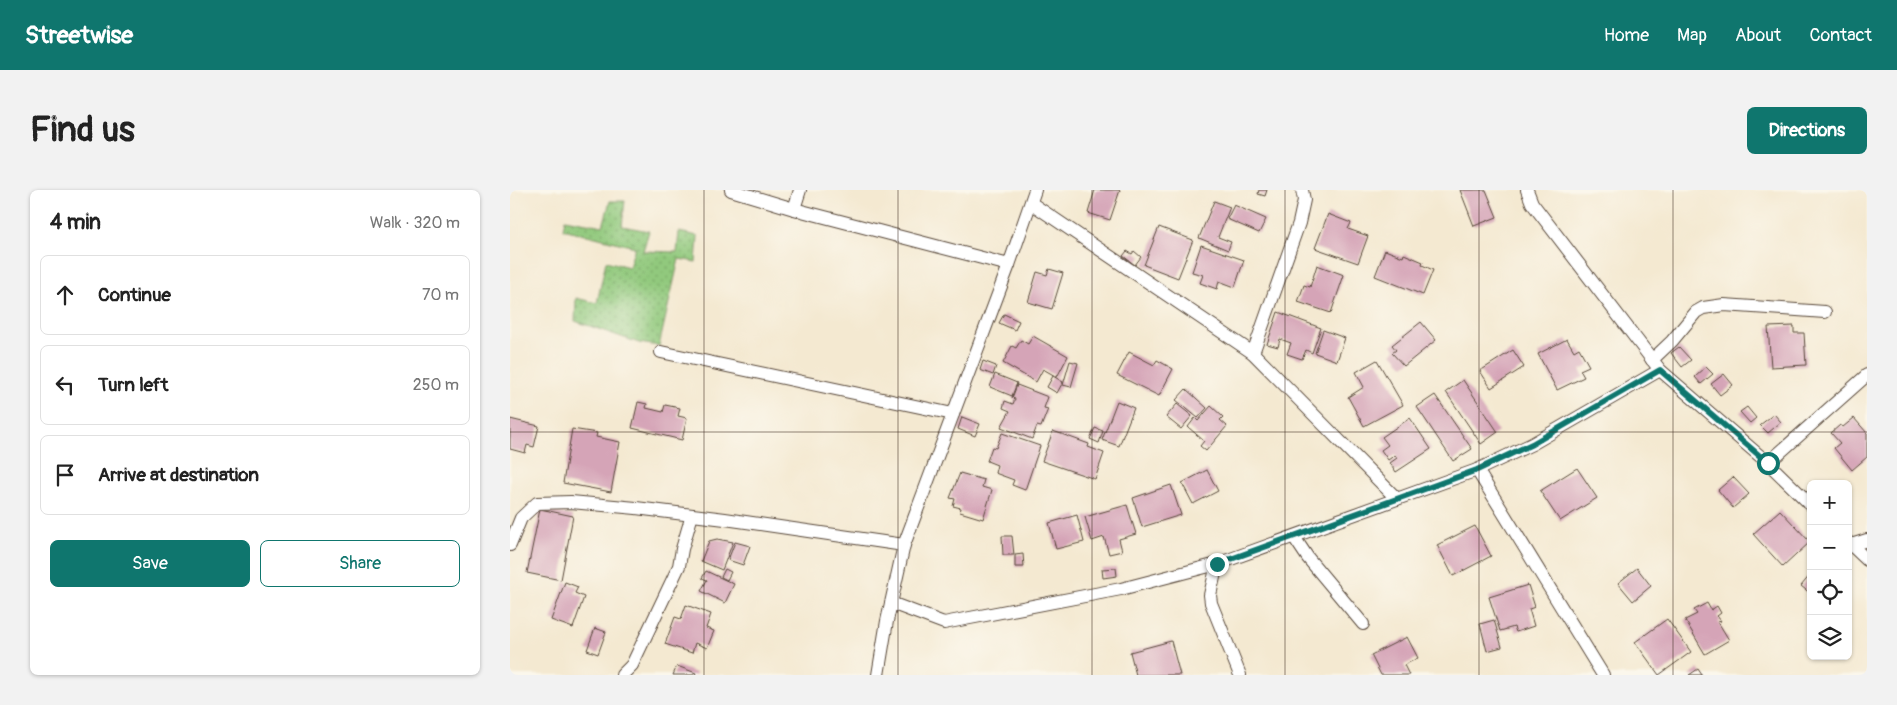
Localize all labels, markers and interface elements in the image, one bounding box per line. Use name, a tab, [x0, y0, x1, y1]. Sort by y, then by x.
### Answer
text: Streetwise	[25, 21, 133, 50]
text: Home	[1604, 24, 1649, 47]
text: Map	[1677, 24, 1707, 47]
text: About	[1735, 24, 1781, 47]
text: Contact	[1809, 24, 1872, 47]
button: Directions	[1747, 107, 1867, 154]
text: Find us	[30, 108, 135, 152]
text: 4 min	[50, 209, 101, 236]
text: Walk · 320 m	[370, 213, 460, 233]
icon: ahead	[51, 281, 79, 309]
text: Continue	[98, 283, 171, 307]
text: 70 m	[422, 285, 459, 305]
icon: left	[51, 371, 79, 399]
text: Turn left	[98, 373, 168, 397]
text: 250 m	[413, 375, 459, 395]
route start	[1757, 452, 1780, 475]
icon: arrive	[51, 461, 79, 489]
text: Arrive at destination	[98, 463, 259, 487]
map controls	[1807, 480, 1852, 660]
button: +	[1807, 480, 1852, 525]
button: −	[1807, 525, 1852, 570]
button: Save	[50, 540, 250, 587]
button: Share	[260, 540, 460, 587]
route end	[1206, 553, 1229, 576]
button: locate	[1807, 570, 1852, 615]
button: layers	[1807, 615, 1852, 660]

